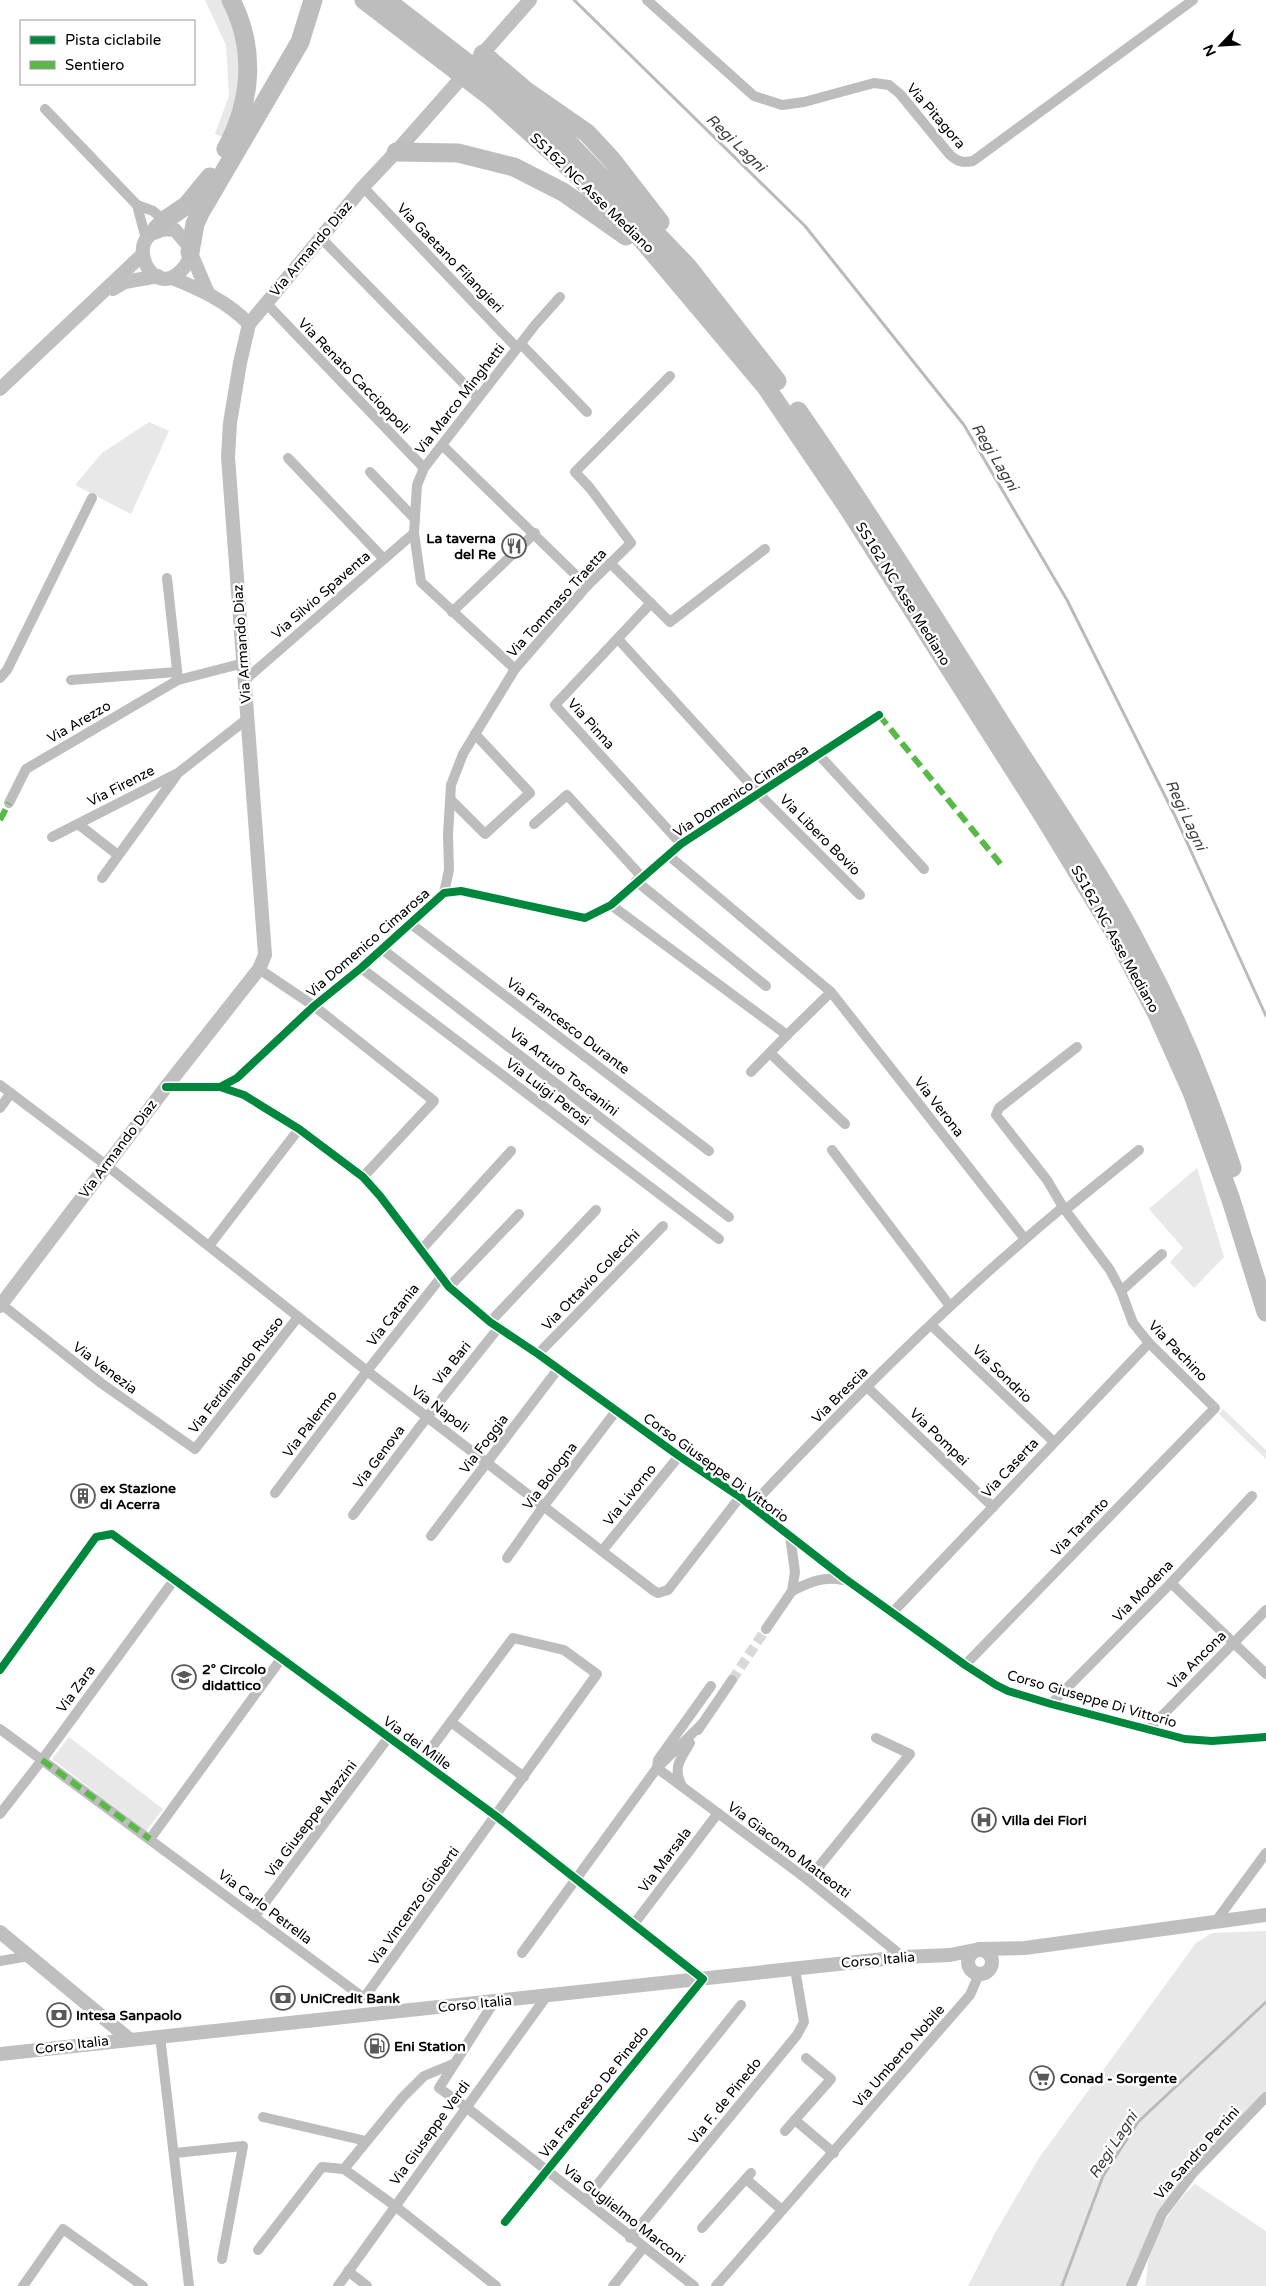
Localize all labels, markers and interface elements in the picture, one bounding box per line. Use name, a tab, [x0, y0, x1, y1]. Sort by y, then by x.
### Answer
legend	[20, 20, 195, 85]
north arrow	[1196, 20, 1246, 70]
text: Pista ciclabile	[65, 31, 161, 49]
text: N	[1200, 42, 1220, 59]
text: Sentiero	[65, 56, 124, 74]
street label: Via Pitagora	[903, 80, 969, 152]
water label: Regi Lagni	[703, 110, 771, 177]
street label: SS162 NC Asse Mediano	[526, 129, 658, 257]
street label: Via Armando Diaz	[266, 198, 356, 300]
street label: Via Gaetano Filangieri	[393, 200, 507, 316]
street label: Via Renato Caccioppoli	[294, 315, 414, 437]
street label: Via Marco Minghetti	[412, 340, 508, 458]
water label: Regi Lagni	[968, 420, 1023, 496]
street label: SS162 NC Asse Mediano	[852, 519, 954, 669]
place label: La taverna del Re	[426, 530, 496, 563]
restaurant icon: La taverna del Re	[501, 533, 527, 559]
street label: Via Tommaso Traetta	[504, 545, 610, 661]
street label: Via Silvio Spaventa	[268, 548, 374, 642]
street label: Via Armando Diaz	[229, 584, 255, 704]
street label: Via Pinna	[564, 695, 618, 753]
street label: Via Arezzo	[44, 697, 114, 747]
street label: Via Domenico Cimarosa	[670, 741, 812, 841]
street label: Via Firenze	[85, 762, 157, 810]
water label: Regi Lagni	[1162, 777, 1211, 855]
street label: Via Libero Bovio	[776, 791, 864, 879]
street label: SS162 NC Asse Mediano	[1067, 862, 1163, 1016]
street label: Via Domenico Cimarosa	[303, 885, 433, 1001]
street label: Via Francesco Durante	[503, 974, 633, 1078]
street label: Via Arturo Toscanini	[506, 1024, 622, 1120]
street label: Via Luigi Perosi	[502, 1055, 594, 1129]
street label: Via Verona	[910, 1074, 968, 1140]
street label: Via Armando Diaz	[75, 1096, 161, 1202]
street label: Via Ottavio Colecchi	[538, 1226, 644, 1334]
street label: Via Catania	[363, 1280, 423, 1350]
street label: Via Ferdinando Russo	[185, 1313, 287, 1437]
street label: Via Pachino	[1145, 1317, 1211, 1385]
street label: Via Venezia	[69, 1338, 141, 1398]
street label: Via Bari	[429, 1338, 475, 1388]
street label: Via Sondrio	[969, 1341, 1035, 1407]
street label: Via Brescia	[808, 1363, 872, 1427]
street label: Via Napoli	[408, 1382, 472, 1436]
street label: Via Palermo	[279, 1387, 341, 1461]
street label: Via Pompei	[906, 1405, 972, 1469]
street label: Corso Giuseppe Di Vittorio	[640, 1409, 792, 1527]
street label: Via Foggia	[456, 1411, 512, 1477]
street label: Via Genova	[350, 1422, 408, 1492]
street label: Via Caserta	[978, 1435, 1042, 1501]
street label: Via Bologna	[519, 1439, 581, 1513]
street label: Via Livorno	[600, 1461, 660, 1529]
place label: ex Stazione di Acerra	[100, 1480, 176, 1513]
building icon: ex Stazione di Acerra	[70, 1483, 96, 1509]
street label: Via Taranto	[1048, 1494, 1112, 1560]
street label: Via Modena	[1109, 1556, 1177, 1626]
street label: Via Ancona	[1164, 1627, 1230, 1693]
place label: 2° Circolo didattico	[202, 1661, 266, 1694]
street label: Via Zara	[53, 1662, 99, 1716]
school or university icon: 2° Circolo didattico	[171, 1664, 197, 1690]
street label: Corso Giuseppe Di Vittorio	[1005, 1667, 1179, 1731]
street label: Via dei Mille	[380, 1713, 455, 1773]
street label: Via Giuseppe Mazzini	[262, 1757, 360, 1881]
street label: Via Giacomo Matteotti	[724, 1798, 854, 1902]
hospital icon: Villa dei Fiori	[971, 1807, 997, 1833]
place label: Villa dei Fiori	[1002, 1812, 1087, 1829]
street label: Via Marsala	[635, 1824, 695, 1896]
street label: Via Vincenzo Gioberti	[365, 1843, 463, 1969]
street label: Via Carlo Petrella	[215, 1866, 315, 1948]
street label: Corso Italia	[840, 1948, 916, 1972]
bank icon: UniCredit Bank	[270, 1985, 296, 2011]
place label: UniCredit Bank	[300, 1990, 400, 2007]
street label: Corso Italia	[437, 1992, 513, 2016]
street label: Via Umberto Nobile	[850, 2001, 948, 2111]
bank icon: Intesa Sanpaolo	[46, 2002, 72, 2028]
place label: Intesa Sanpaolo	[76, 2007, 182, 2024]
street label: Via Francesco De Pinedo	[536, 2023, 652, 2161]
street label: Corso Italia	[34, 2032, 110, 2058]
fuel station icon: Eni Station	[364, 2033, 390, 2059]
place label: Eni Station	[394, 2038, 466, 2055]
street label: Via F. de Pinedo	[685, 2054, 765, 2148]
supermarket icon: Conad - Sorgente	[1029, 2065, 1055, 2091]
place label: Conad - Sorgente	[1060, 2070, 1177, 2087]
street label: Via Giuseppe Verdi	[386, 2077, 474, 2189]
street label: Via Sandro Pertini	[1151, 2103, 1243, 2203]
water label: Regi Lagni	[1085, 2106, 1142, 2182]
street label: Via Guglielmo Marconi	[560, 2161, 688, 2267]

